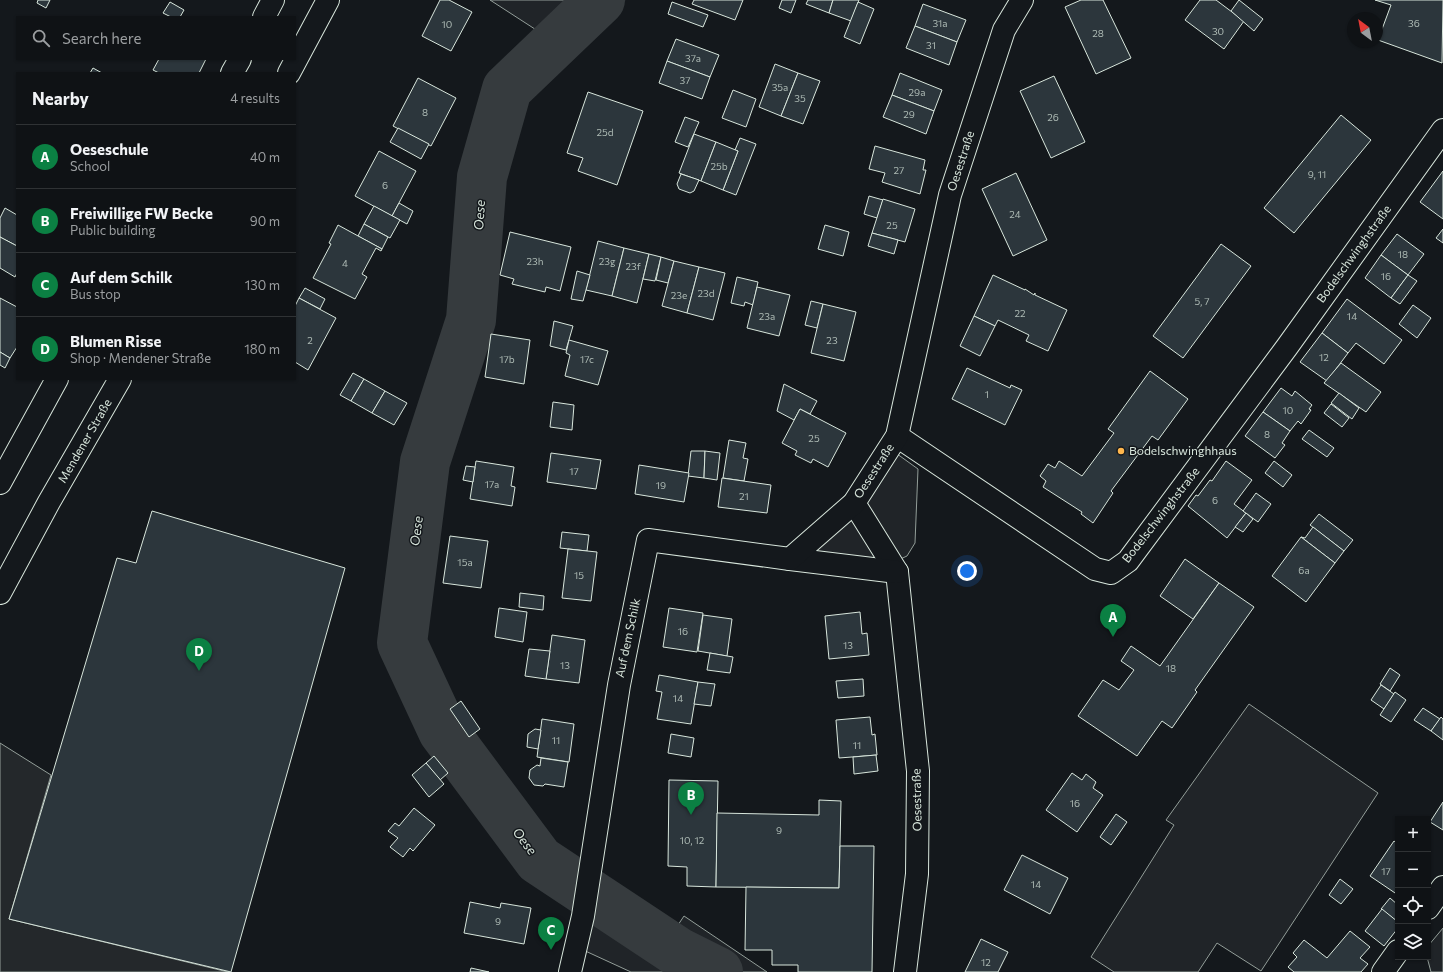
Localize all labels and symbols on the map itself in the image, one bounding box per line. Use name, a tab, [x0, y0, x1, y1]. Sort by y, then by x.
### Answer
north arrow	[1347, 12, 1383, 48]
house number: 31a	[932, 17, 948, 29]
house number: 36	[1408, 17, 1420, 29]
house number: 10	[442, 18, 452, 30]
house number: 30	[1212, 25, 1224, 37]
house number: 28	[1092, 27, 1104, 39]
house number: 31	[926, 39, 936, 51]
house number: 37a	[685, 52, 701, 64]
house number: 37	[680, 74, 690, 86]
house number: 35a	[772, 81, 788, 93]
house number: 29a	[909, 86, 925, 98]
house number: 35	[794, 92, 806, 104]
house number: 8	[422, 106, 428, 118]
house number: 29	[903, 108, 915, 120]
house number: 26	[1047, 111, 1059, 123]
house number: 25d	[596, 126, 614, 138]
street label: Oesestraße	[944, 129, 976, 193]
house number: 25b	[710, 160, 728, 172]
house number: 27	[894, 164, 904, 176]
house number: 9, 11	[1308, 168, 1326, 180]
house number: 6	[382, 179, 388, 191]
water label: Oese	[470, 199, 488, 231]
street label: Bodelschwinghstraße	[1313, 202, 1393, 305]
house number: 24	[1009, 208, 1021, 220]
house number: 25	[886, 219, 898, 231]
house number: 18	[1398, 248, 1408, 260]
house number: 23h	[527, 255, 543, 267]
house number: 23g	[599, 255, 616, 267]
house number: 4	[342, 257, 348, 269]
house number: 23f	[625, 260, 641, 272]
house number: 16	[1381, 270, 1391, 282]
house number: 23d	[697, 287, 715, 299]
house number: 23e	[671, 289, 687, 301]
house number: 5, 7	[1194, 295, 1210, 307]
house number: 22	[1014, 307, 1026, 319]
house number: 23a	[759, 310, 775, 322]
house number: 14	[1347, 310, 1357, 322]
house number: 2	[307, 334, 313, 346]
house number: 23	[826, 334, 838, 346]
house number: 12	[1319, 351, 1329, 363]
house number: 17b	[499, 353, 515, 365]
house number: 17c	[580, 353, 594, 365]
house number: 1	[985, 388, 989, 400]
street label: Mendener Straße	[54, 396, 114, 485]
house number: 10	[1283, 404, 1293, 416]
house number: 8	[1264, 428, 1270, 440]
house number: 25	[808, 432, 820, 444]
street label: Oesestraße	[850, 440, 896, 501]
place label: Bodelschwinghhaus	[1129, 443, 1237, 457]
marker: Bodelschwinghhaus	[1116, 446, 1126, 456]
street label: Bodelschwinghstraße	[1119, 464, 1202, 565]
house number: 17	[569, 465, 579, 477]
house number: 17a	[485, 478, 499, 490]
house number: 19	[656, 479, 666, 491]
house number: 21	[739, 490, 749, 502]
house number: 6	[1212, 494, 1218, 506]
water label: Oese	[406, 515, 426, 547]
house number: 15a	[457, 556, 473, 568]
your location	[957, 561, 977, 581]
house number: 6a	[1298, 564, 1310, 576]
house number: 15	[574, 569, 584, 581]
street label: Auf dem Schilk	[612, 597, 642, 679]
pin: A	[1100, 604, 1126, 637]
house number: 16	[678, 625, 688, 637]
pin: D	[186, 638, 212, 671]
house number: 13	[843, 639, 853, 651]
house number: 13	[560, 659, 570, 671]
house number: 18	[1166, 662, 1176, 674]
house number: 14	[673, 692, 683, 704]
house number: 11	[552, 734, 560, 746]
house number: 11	[853, 739, 861, 751]
street label: Oesestraße	[908, 768, 924, 832]
pin: B	[678, 782, 704, 815]
house number: 16	[1070, 797, 1080, 809]
water label: Oese	[510, 824, 541, 858]
house number: 9	[776, 824, 782, 836]
house number: 10, 12	[680, 834, 705, 846]
house number: 17	[1381, 865, 1391, 877]
house number: 14	[1031, 878, 1041, 890]
house number: 9	[495, 915, 501, 927]
pin: C	[538, 917, 564, 950]
house number: 12	[981, 956, 991, 968]

